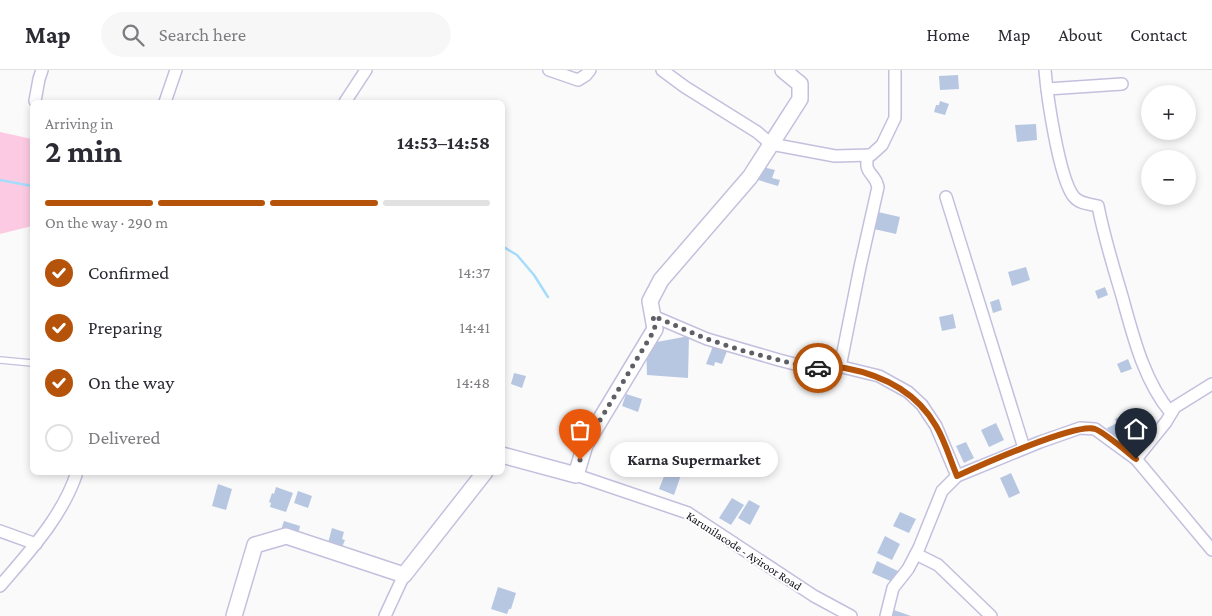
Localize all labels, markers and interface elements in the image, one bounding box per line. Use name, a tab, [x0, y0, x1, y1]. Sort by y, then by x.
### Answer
search box	[101, 12, 451, 57]
text: Map	[25, 21, 71, 48]
icon: search	[119, 21, 147, 49]
text: Search here	[159, 24, 246, 45]
text: Home	[927, 25, 970, 45]
text: Map	[998, 25, 1030, 45]
text: About	[1058, 25, 1102, 45]
text: Contact	[1130, 25, 1187, 45]
map controls	[1141, 85, 1196, 205]
button: +	[1141, 85, 1196, 140]
text: Arriving in	[45, 115, 113, 132]
text: 14:53–14:58	[397, 132, 490, 153]
text: 2 min	[45, 133, 122, 169]
button: −	[1141, 150, 1196, 205]
text: On the way · 290 m	[45, 214, 168, 231]
icon: check	[45, 259, 73, 287]
text: Confirmed	[88, 262, 169, 283]
text: 14:37	[458, 264, 490, 281]
icon: check	[45, 314, 73, 342]
text: Preparing	[88, 317, 162, 338]
text: 14:41	[459, 319, 490, 336]
courier	[793, 343, 843, 393]
icon: car	[804, 354, 832, 382]
icon: check	[45, 369, 73, 397]
text: On the way	[88, 372, 174, 393]
text: 14:48	[456, 374, 490, 391]
pin	[1115, 408, 1157, 459]
pin	[559, 409, 601, 460]
icon: home	[1122, 415, 1150, 443]
icon: bag	[566, 416, 594, 444]
text: Delivered	[88, 427, 161, 448]
callout: Karna Supermarket	[610, 442, 778, 478]
text: Karna Supermarket	[627, 451, 761, 468]
street label: Karunilacode - Ayiroor Road	[684, 508, 805, 594]

